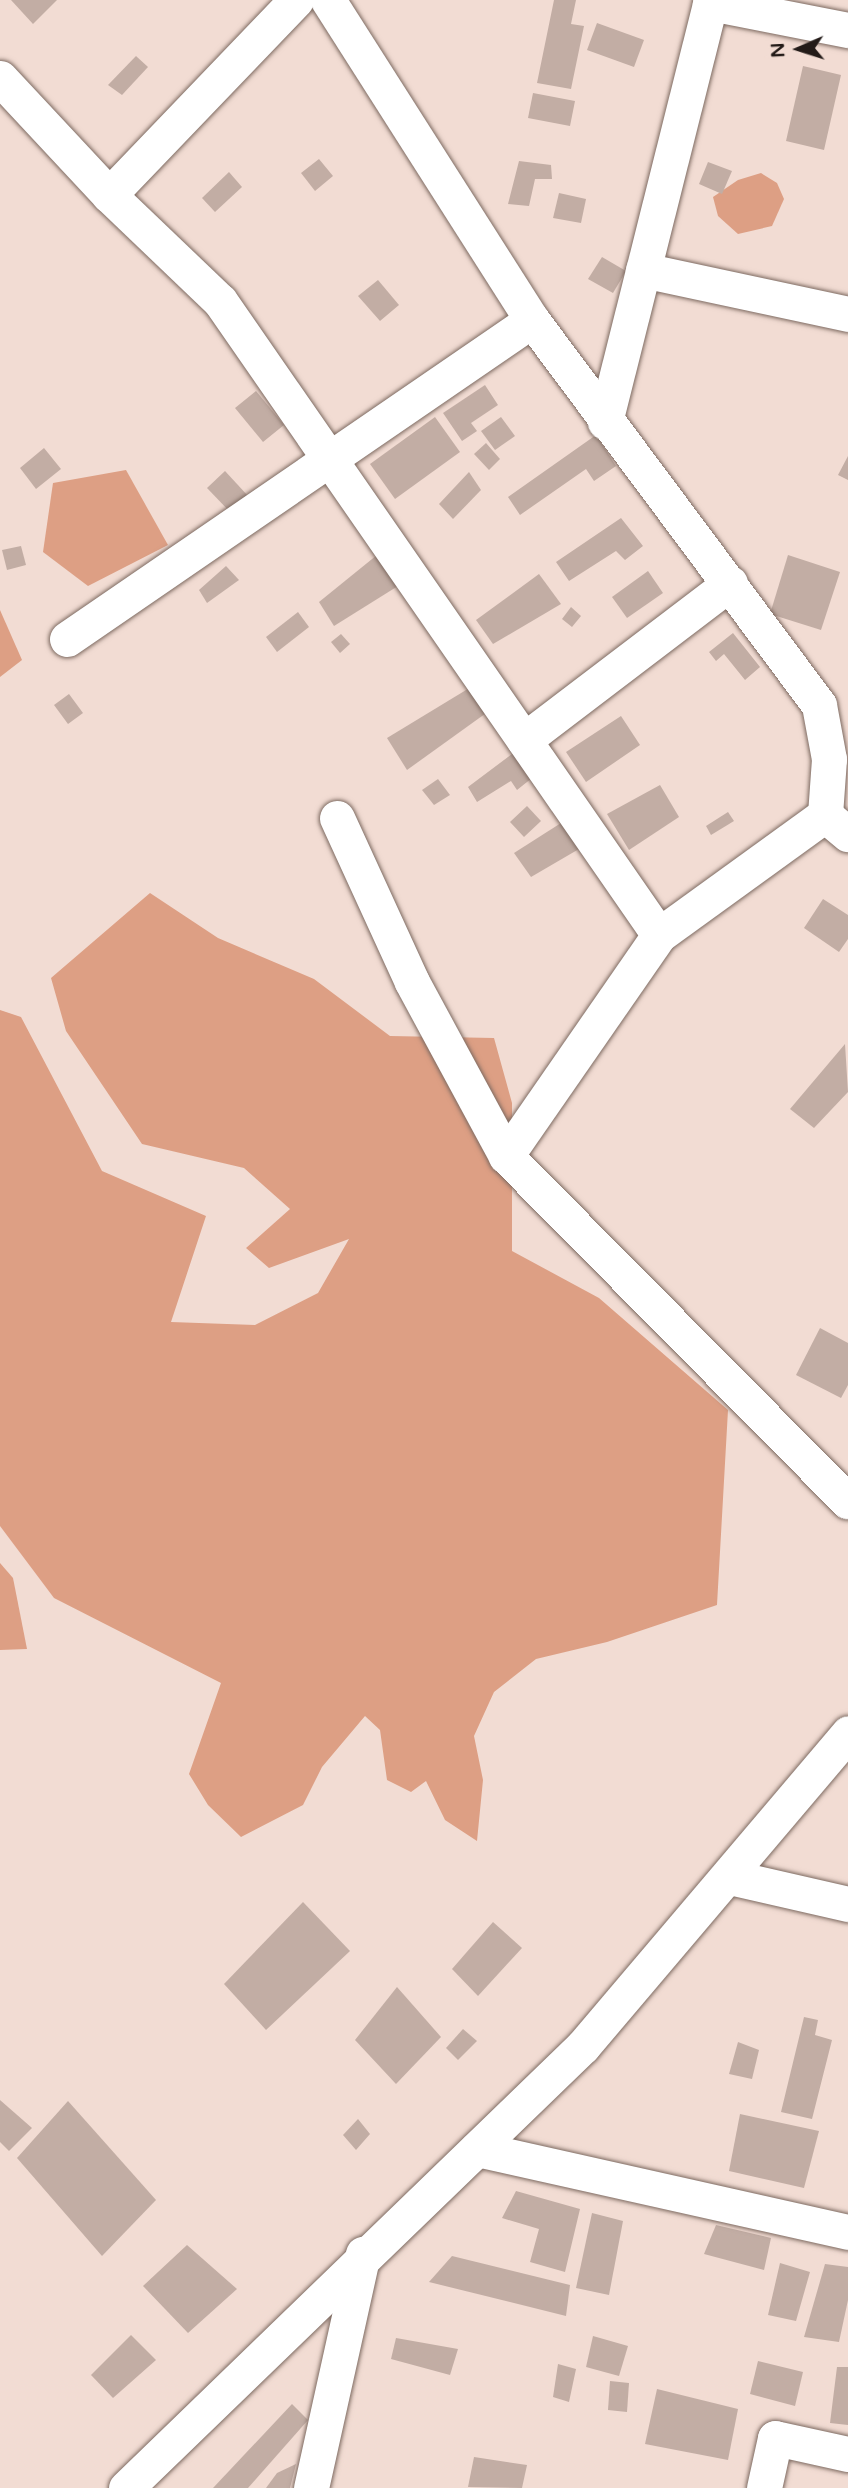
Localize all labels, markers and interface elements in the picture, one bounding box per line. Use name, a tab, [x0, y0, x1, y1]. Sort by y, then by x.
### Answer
north arrow	[764, 14, 834, 84]
text: N	[767, 42, 789, 58]

